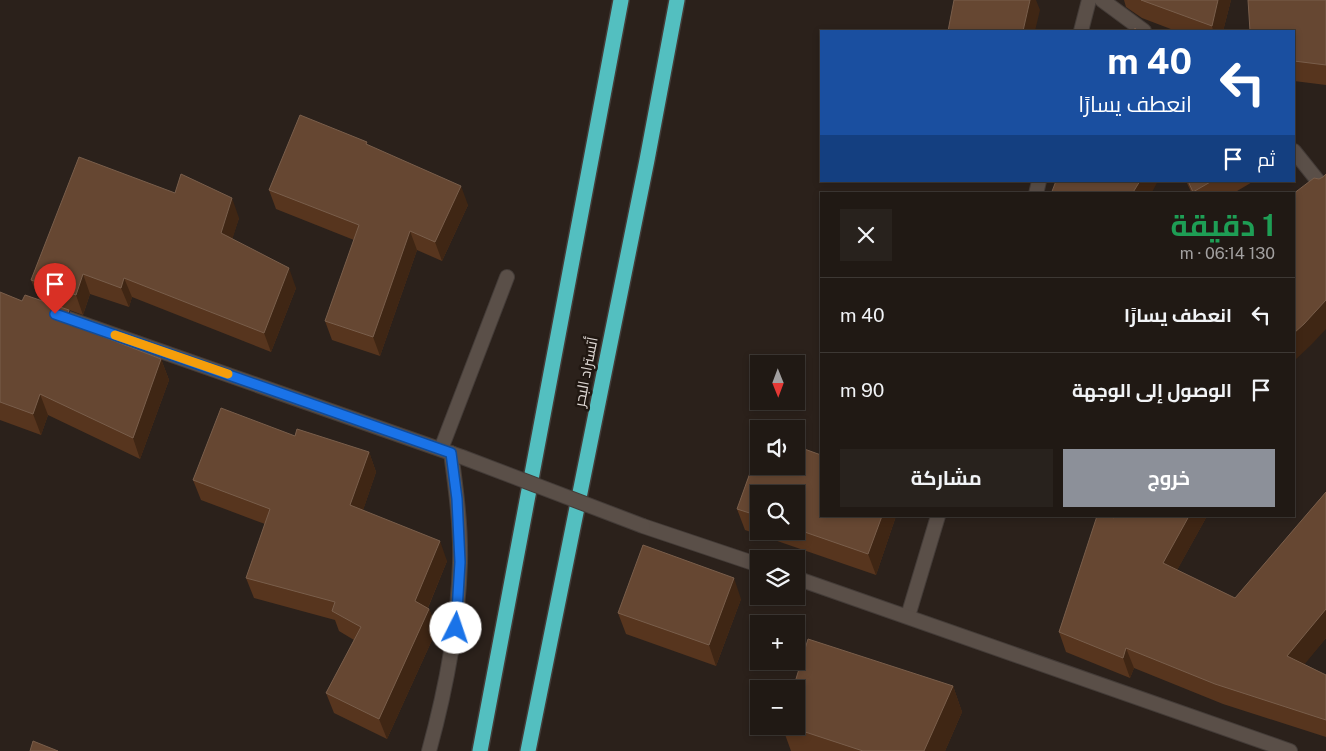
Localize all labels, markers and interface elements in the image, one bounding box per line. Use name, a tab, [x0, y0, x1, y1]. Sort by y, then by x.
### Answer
text: 40 m	[1107, 41, 1192, 82]
icon: left	[1210, 50, 1275, 115]
text: انعطف يسارًا	[1078, 91, 1192, 117]
icon: arrive	[1219, 145, 1247, 173]
text: ثم	[1257, 148, 1275, 170]
text: 1 دقيقة	[1171, 207, 1275, 243]
button: close	[840, 209, 892, 261]
text: 130 m · 06:14	[1180, 244, 1275, 263]
pin	[34, 263, 76, 314]
icon: arrive	[41, 270, 69, 298]
icon: left	[1247, 301, 1275, 329]
text: 40 m	[840, 304, 885, 326]
text: انعطف يسارًا	[1124, 304, 1232, 326]
street label: أتستراد البحر	[569, 335, 602, 409]
north arrow	[750, 355, 805, 410]
map controls	[750, 355, 805, 735]
icon: arrive	[1247, 376, 1275, 404]
text: 90 m	[840, 379, 884, 401]
text: الوصول إلى الوجهة	[1072, 379, 1232, 401]
button: sound	[750, 420, 805, 475]
button: مشاركة	[840, 449, 1053, 507]
button: خروج	[1063, 449, 1275, 507]
button: search	[750, 485, 805, 540]
button: layers	[750, 550, 805, 605]
position arrow	[429, 601, 481, 653]
button: +	[750, 615, 805, 670]
button: −	[750, 680, 805, 735]

